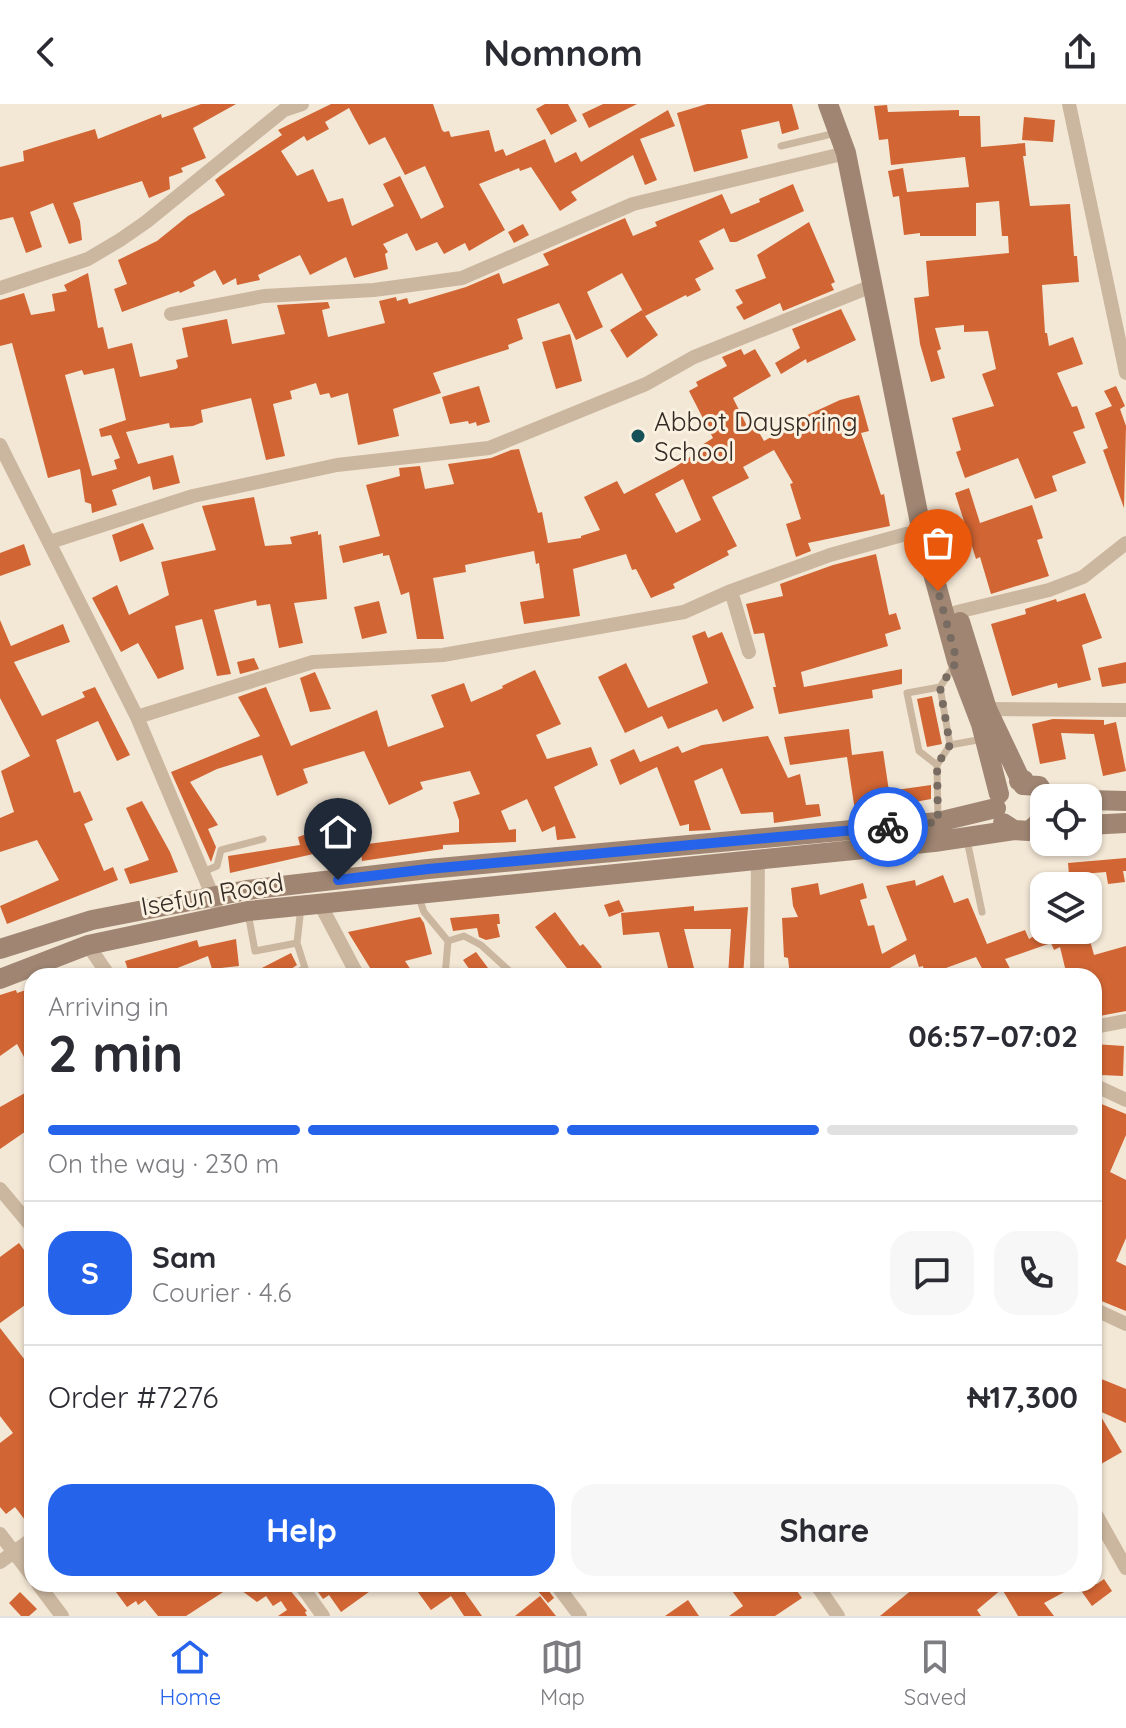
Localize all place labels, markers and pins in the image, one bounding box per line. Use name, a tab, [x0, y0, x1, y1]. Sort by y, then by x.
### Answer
place label: Abbot Dayspring School	[654, 405, 858, 468]
marker: Abbot Dayspring School	[629, 427, 647, 445]
pin	[904, 509, 972, 591]
pin	[304, 798, 372, 880]

